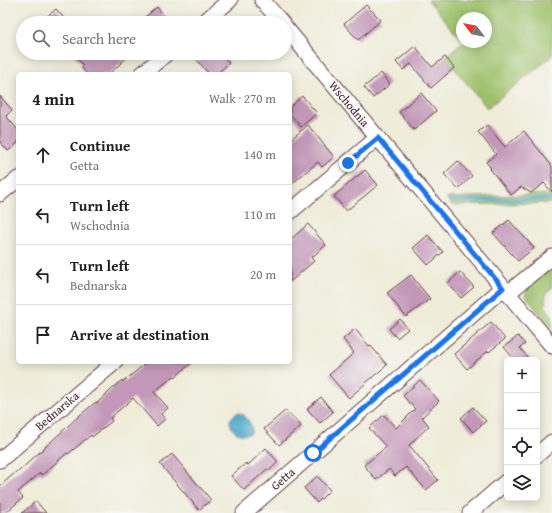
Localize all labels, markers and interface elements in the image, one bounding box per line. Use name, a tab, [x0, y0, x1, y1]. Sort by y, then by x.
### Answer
north arrow	[456, 12, 492, 48]
search box	[16, 16, 292, 60]
icon: search	[30, 27, 52, 49]
text: Search here	[62, 28, 136, 49]
street label: Wschodnia	[325, 77, 374, 131]
text: 4 min	[32, 86, 74, 111]
text: Walk · 270 m	[209, 89, 276, 108]
text: Continue	[70, 135, 131, 156]
icon: ahead	[32, 144, 54, 166]
text: 140 m	[244, 145, 276, 164]
route end	[339, 154, 357, 172]
text: Getta	[70, 156, 99, 175]
text: Turn left	[70, 195, 129, 216]
icon: left	[32, 204, 54, 226]
text: 110 m	[244, 205, 276, 224]
text: Wschodnia	[70, 216, 130, 235]
text: Turn left	[70, 255, 129, 276]
icon: left	[32, 264, 54, 286]
text: 20 m	[250, 265, 276, 284]
text: Bednarska	[70, 276, 127, 295]
icon: arrive	[32, 324, 54, 346]
text: Arrive at destination	[70, 324, 209, 345]
map controls	[504, 357, 540, 501]
button: +	[504, 357, 540, 393]
street label: Bednarska	[31, 387, 83, 434]
button: −	[504, 393, 540, 429]
button: locate	[504, 429, 540, 465]
route start	[304, 444, 322, 462]
street label: Getta	[267, 463, 299, 494]
button: layers	[504, 465, 540, 501]

